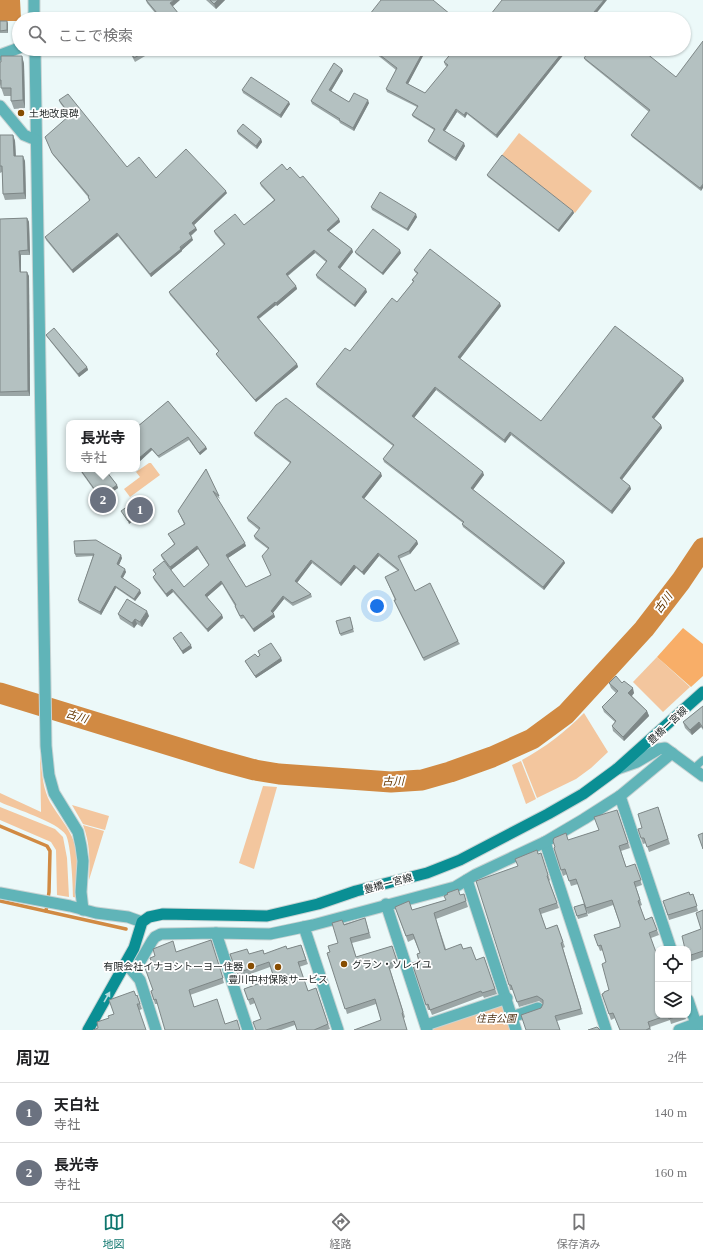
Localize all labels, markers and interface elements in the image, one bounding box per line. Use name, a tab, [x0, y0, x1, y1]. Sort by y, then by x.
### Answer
search box	[12, 12, 691, 56]
icon: search	[26, 23, 48, 45]
text: ここで検索	[58, 28, 133, 44]
marker: 土地改良碑	[16, 108, 26, 118]
place label: 土地改良碑	[29, 108, 79, 119]
popup	[66, 420, 140, 472]
text: 長光寺	[80, 430, 126, 446]
text: 寺社	[80, 450, 107, 465]
pin: 2	[90, 485, 116, 515]
pin: 1	[127, 495, 153, 525]
water label: 古川	[652, 590, 675, 615]
your location	[367, 596, 387, 616]
street label: 豊橋一宮線	[645, 704, 689, 746]
water label: 古川	[65, 707, 90, 725]
water label: 古川	[382, 775, 405, 787]
street label: 豊橋一宮線	[363, 872, 414, 895]
map controls	[655, 946, 691, 1018]
button: locate	[655, 946, 691, 982]
marker: グラン・ソレイユ	[339, 959, 349, 969]
place label: グラン・ソレイユ	[352, 959, 432, 970]
place label: 有限会社イナヨシトーヨー住器	[103, 961, 243, 972]
marker: 有限会社イナヨシトーヨー住器	[246, 961, 256, 971]
marker: 豊川中村保険サービス	[273, 962, 283, 972]
place label: 豊川中村保険サービス	[228, 974, 328, 985]
button: layers	[655, 982, 691, 1018]
one-way arrow	[103, 991, 110, 1003]
park label: 住吉公園	[476, 1013, 518, 1024]
text: 周辺	[16, 1049, 50, 1068]
text: 2件	[667, 1050, 687, 1065]
text: 天白社	[54, 1097, 99, 1113]
text: 1	[26, 1105, 32, 1120]
text: 140 m	[654, 1105, 687, 1120]
text: 寺社	[54, 1117, 80, 1132]
text: 長光寺	[54, 1157, 99, 1173]
text: 2	[26, 1165, 32, 1180]
text: 160 m	[654, 1165, 687, 1180]
text: 寺社	[54, 1177, 80, 1192]
tab: 地図	[103, 1211, 125, 1251]
tab: 経路	[330, 1211, 352, 1251]
tab: 保存済み	[557, 1211, 601, 1251]

